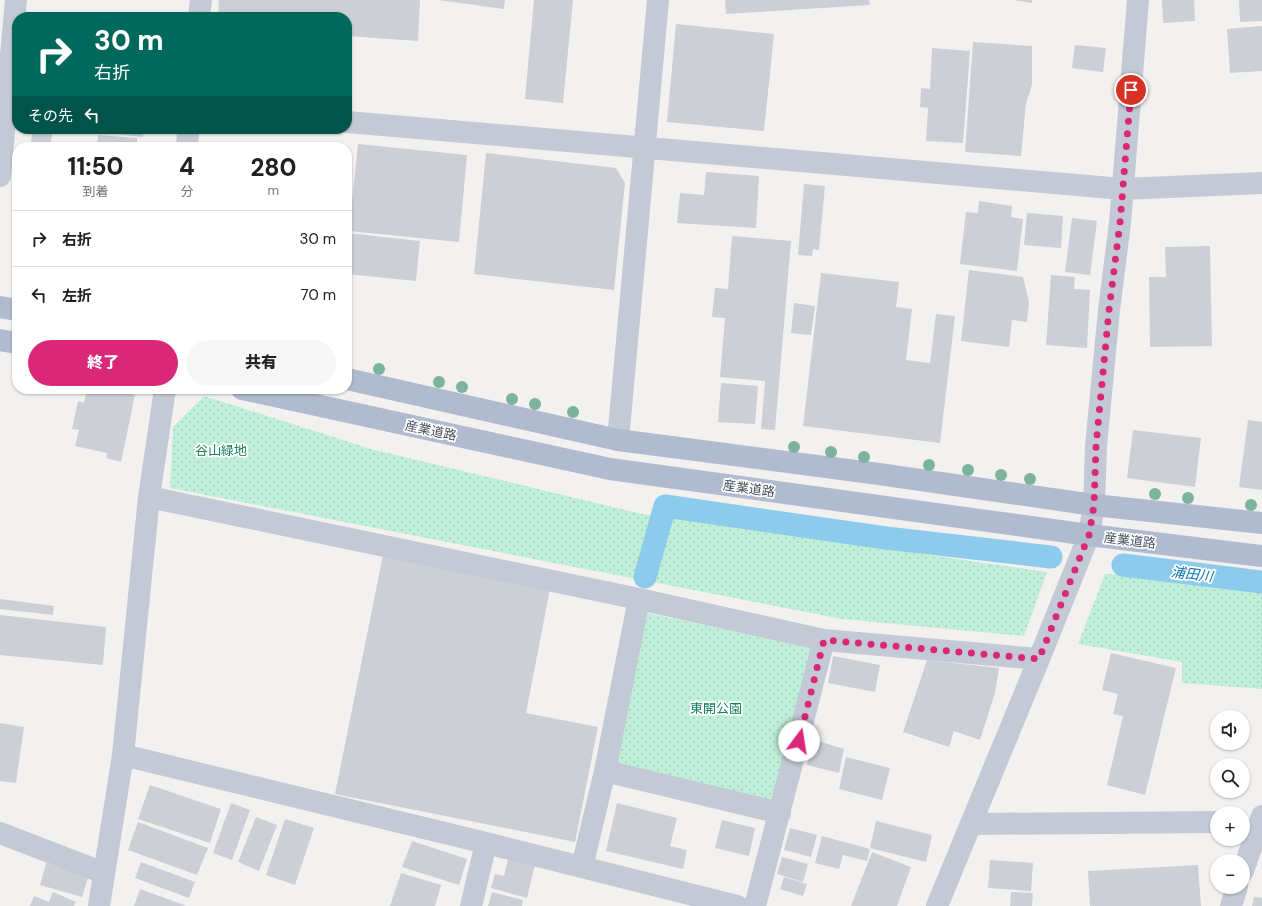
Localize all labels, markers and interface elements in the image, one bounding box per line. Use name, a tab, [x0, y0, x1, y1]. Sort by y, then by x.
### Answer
text: 30 m	[94, 22, 164, 59]
icon: right	[28, 28, 80, 80]
text: 右折	[94, 61, 130, 85]
pin	[1114, 73, 1148, 107]
icon: arrive	[1120, 79, 1142, 101]
icon: left	[81, 104, 103, 126]
text: その先	[28, 106, 73, 126]
text: 11:50	[68, 151, 123, 182]
text: 4	[179, 151, 195, 182]
text: 280	[250, 152, 296, 183]
text: m	[268, 182, 279, 199]
text: 到着	[83, 183, 109, 200]
text: 分	[180, 183, 193, 200]
icon: right	[28, 228, 50, 250]
text: 30 m	[300, 229, 336, 249]
text: 右折	[62, 230, 92, 250]
icon: left	[28, 284, 50, 306]
text: 70 m	[301, 285, 336, 305]
text: 左折	[62, 286, 92, 306]
button: 終了	[28, 340, 178, 386]
button: 共有	[186, 340, 336, 386]
street label: 産業道路	[404, 417, 458, 444]
park label: 谷山緑地	[195, 442, 247, 459]
street label: 産業道路	[722, 476, 776, 501]
street label: 産業道路	[1103, 529, 1157, 552]
water label: 浦田川	[1170, 563, 1216, 586]
park label: 東開公園	[690, 700, 742, 717]
map controls	[1210, 710, 1250, 894]
button: sound	[1210, 710, 1250, 750]
position arrow	[778, 720, 820, 762]
button: search	[1210, 758, 1250, 798]
button: +	[1210, 806, 1250, 846]
button: −	[1210, 854, 1250, 894]

